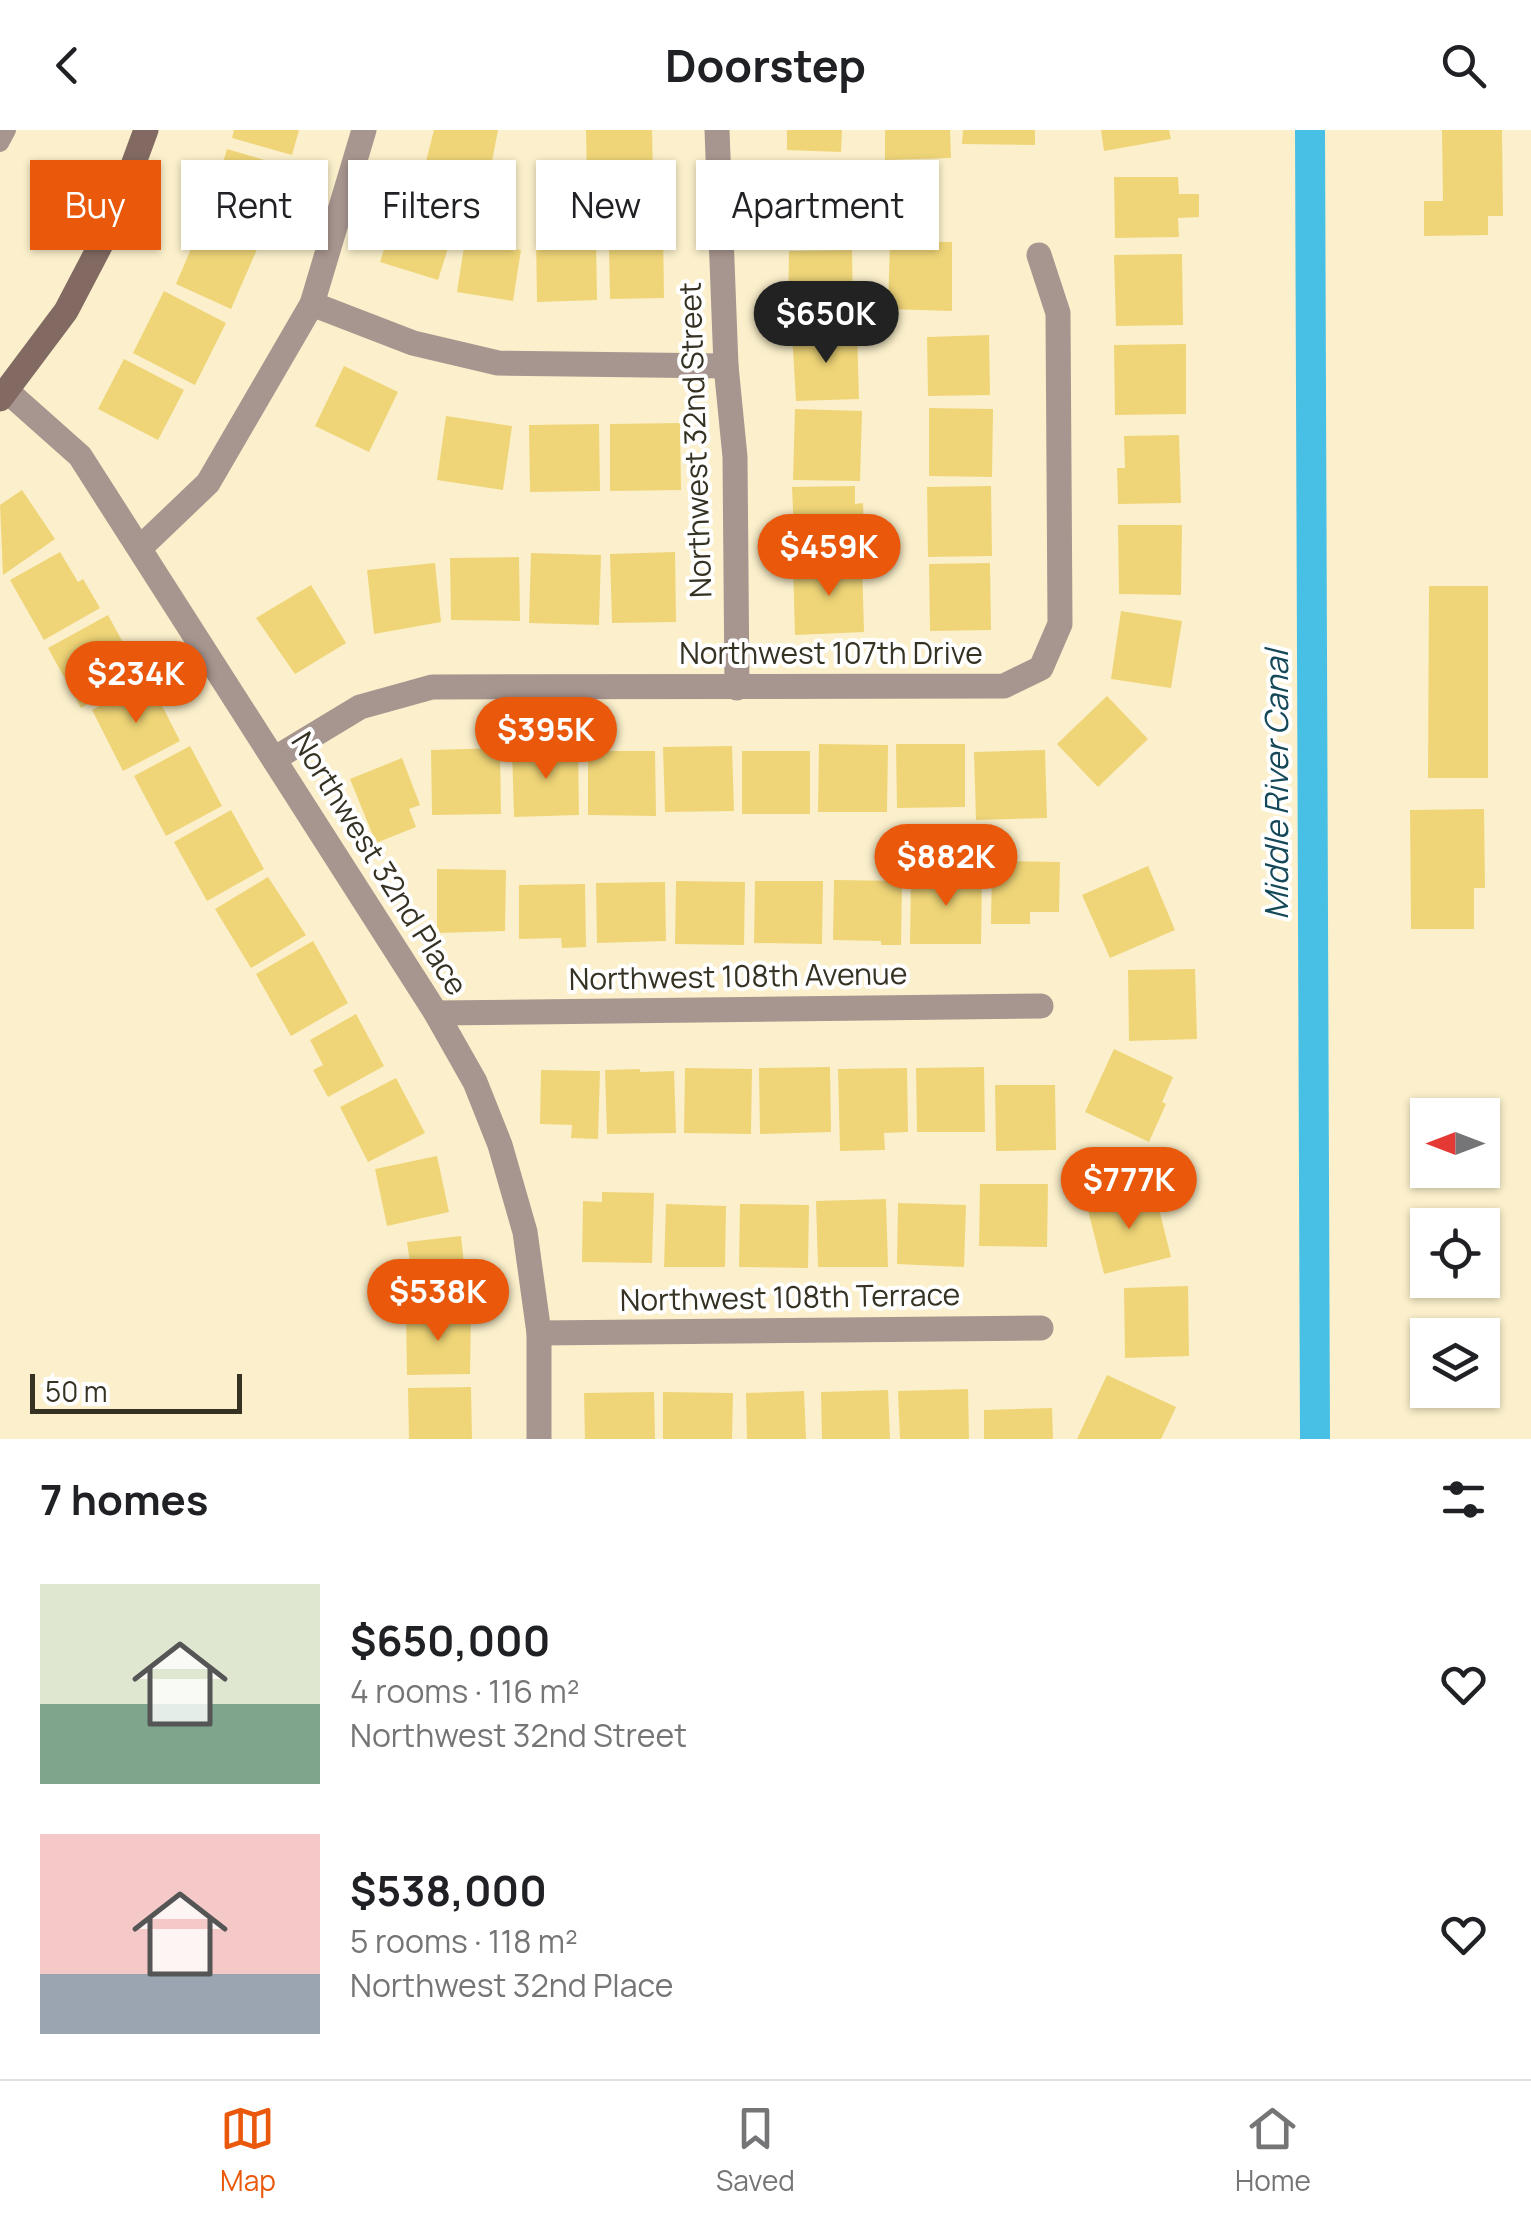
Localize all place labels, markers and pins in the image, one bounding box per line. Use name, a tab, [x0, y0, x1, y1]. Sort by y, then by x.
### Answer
pin: $650K	[756, 281, 896, 366]
pin: $459K	[759, 514, 899, 599]
pin: $234K	[66, 641, 206, 726]
pin: $395K	[476, 697, 616, 782]
pin: $882K	[876, 824, 1016, 909]
pin: $777K	[1059, 1147, 1199, 1232]
pin: $538K	[368, 1259, 508, 1344]

